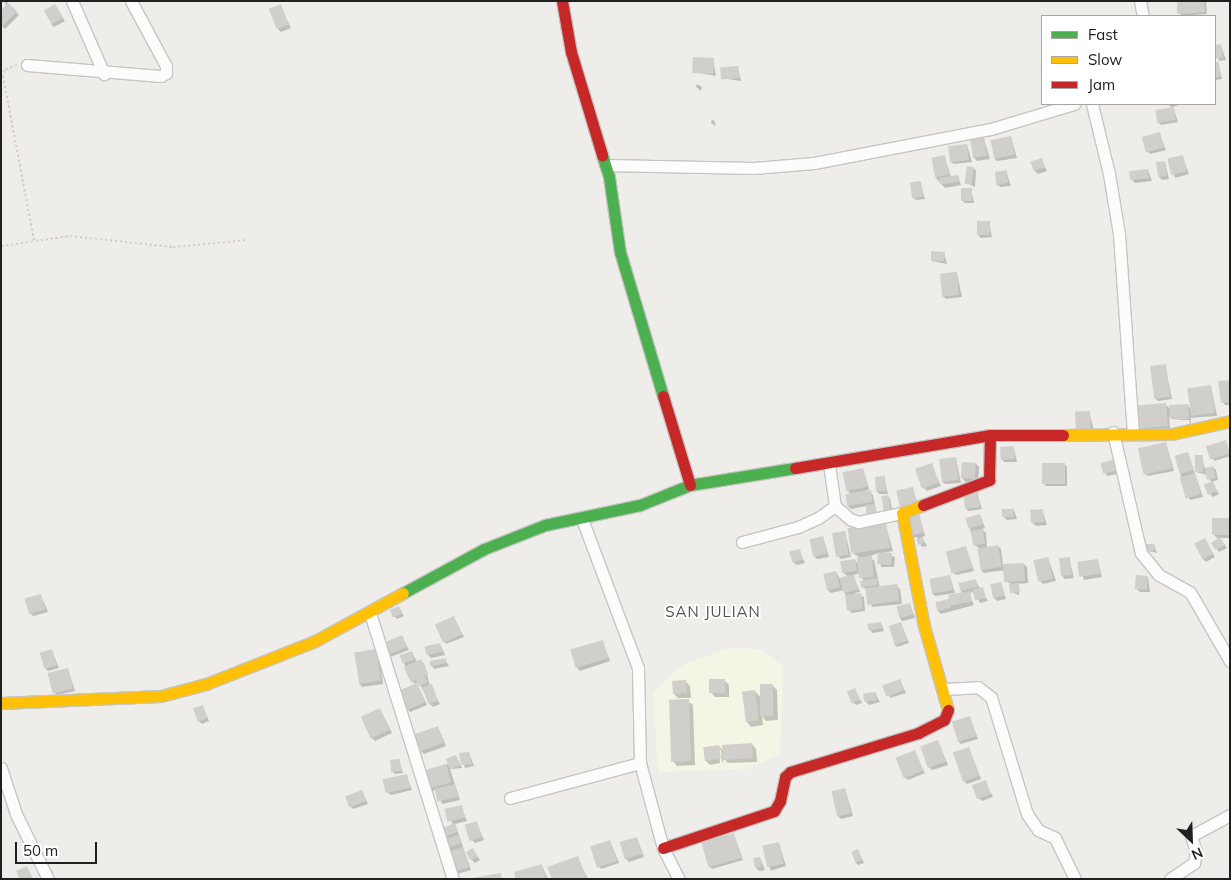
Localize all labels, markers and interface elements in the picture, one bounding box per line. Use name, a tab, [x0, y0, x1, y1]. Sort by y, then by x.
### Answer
legend	[1041, 15, 1216, 105]
text: Fast	[1088, 25, 1118, 44]
text: Slow	[1088, 50, 1122, 69]
text: Jam	[1088, 75, 1115, 94]
district label: SAN JULIAN	[664, 603, 762, 621]
north arrow	[1166, 815, 1216, 865]
scale bar	[18, 832, 100, 864]
text: 50 m	[23, 841, 58, 860]
text: N	[1189, 843, 1206, 864]

